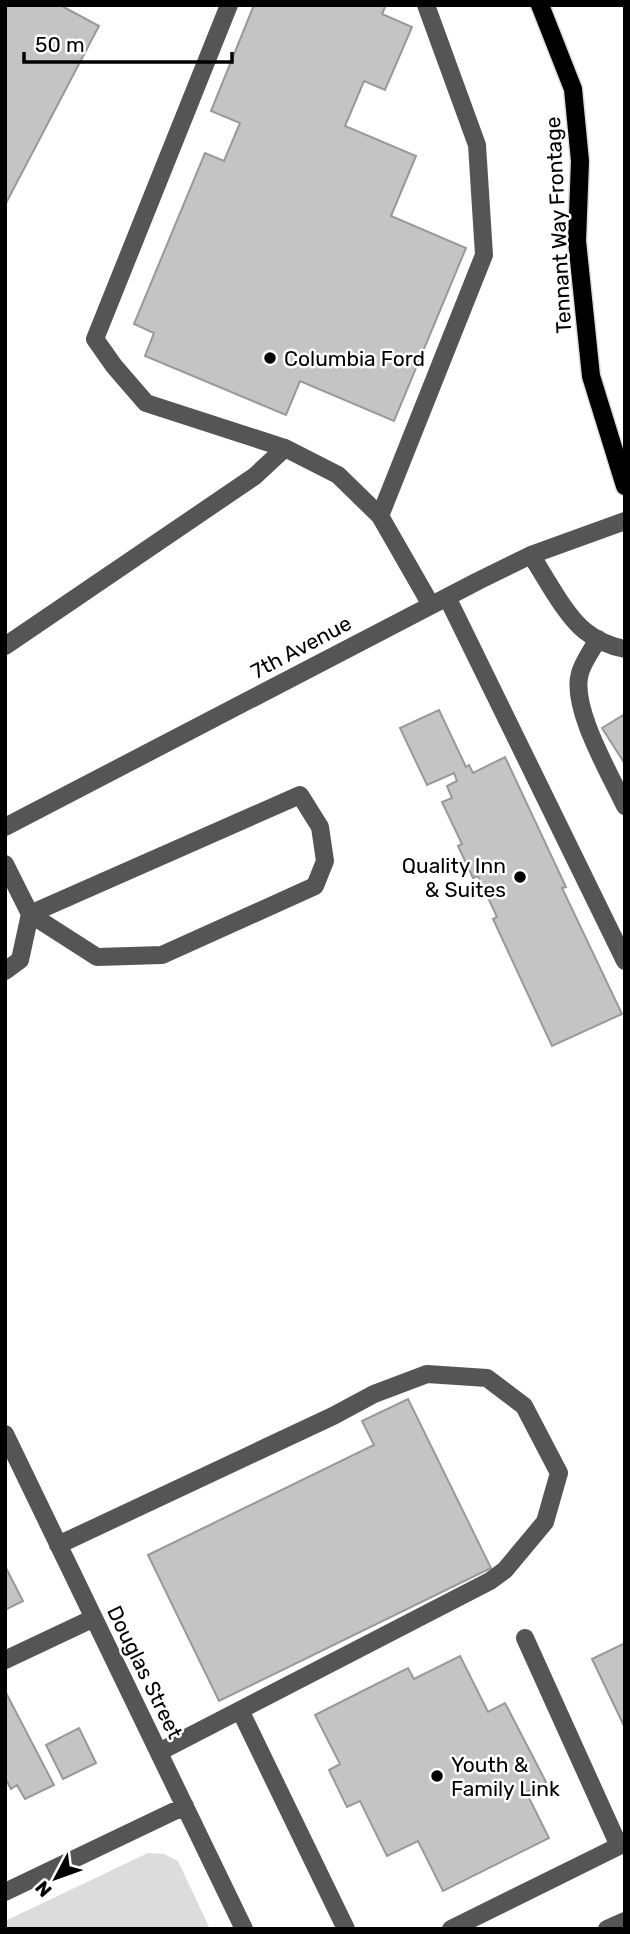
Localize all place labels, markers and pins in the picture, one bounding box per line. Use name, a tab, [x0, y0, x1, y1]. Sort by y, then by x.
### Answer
place label: Columbia Ford	[284, 346, 425, 371]
marker: Columbia Ford	[262, 350, 278, 366]
place label: Quality Inn & Suites	[402, 853, 506, 902]
marker: Quality Inn & Suites	[512, 869, 528, 885]
place label: Youth & Family Link	[451, 1752, 560, 1801]
marker: Youth & Family Link	[429, 1768, 445, 1784]

